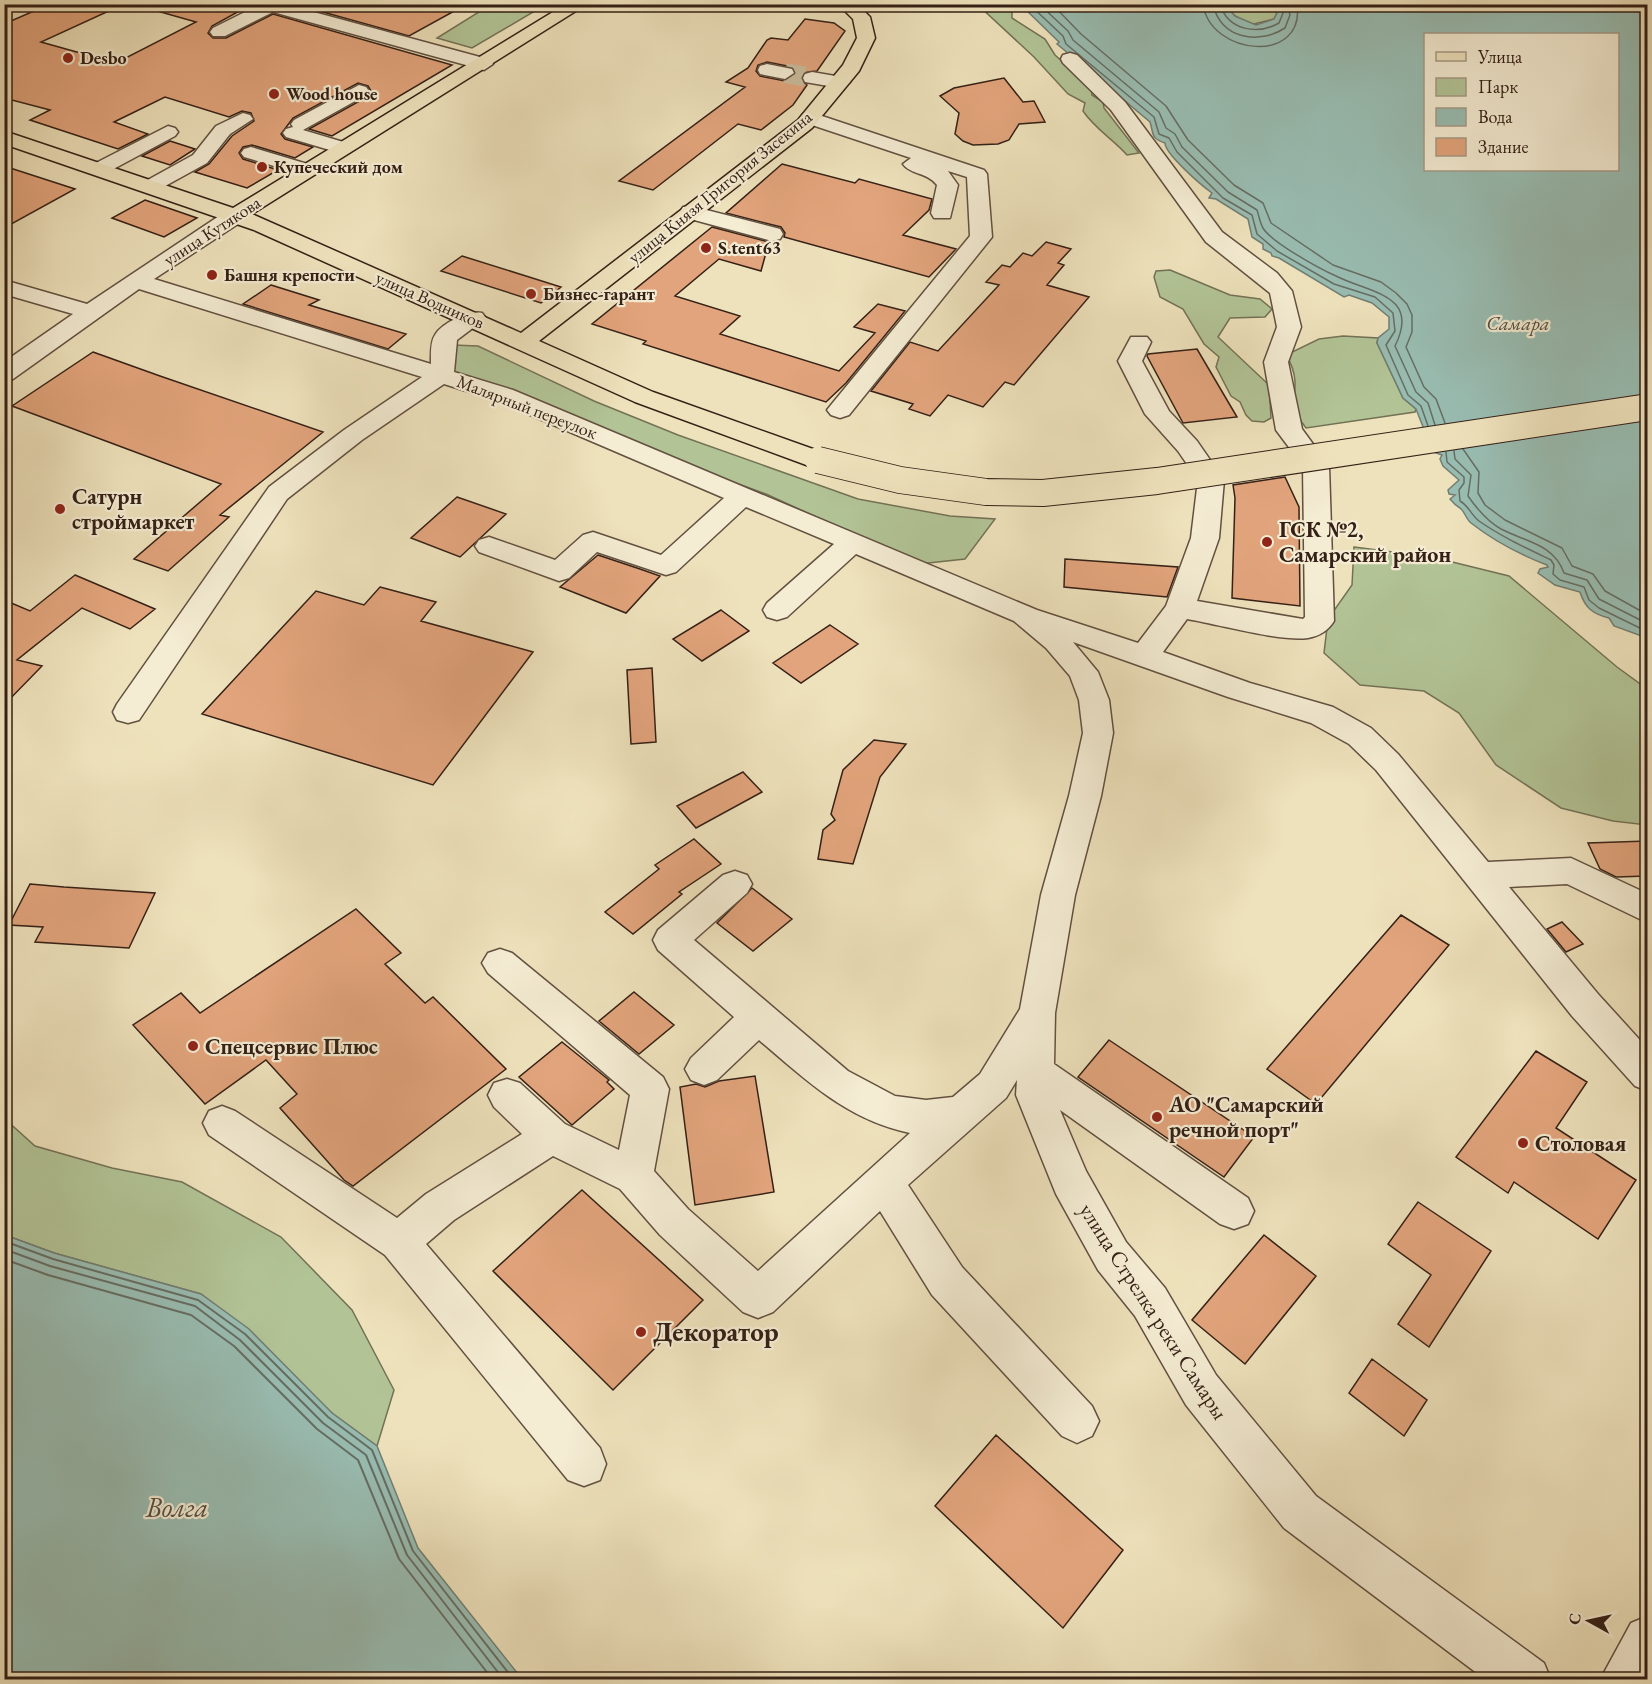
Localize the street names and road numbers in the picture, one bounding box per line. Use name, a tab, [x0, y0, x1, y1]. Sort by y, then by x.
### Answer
street label: улица Князя Григория Засекина	[623, 105, 817, 268]
street label: улица Кутякова	[159, 190, 265, 271]
street label: улица Водников	[372, 265, 488, 334]
street label: Малярный переулок	[454, 369, 601, 444]
street label: улица Стрелка реки Самары	[1073, 1197, 1235, 1425]

